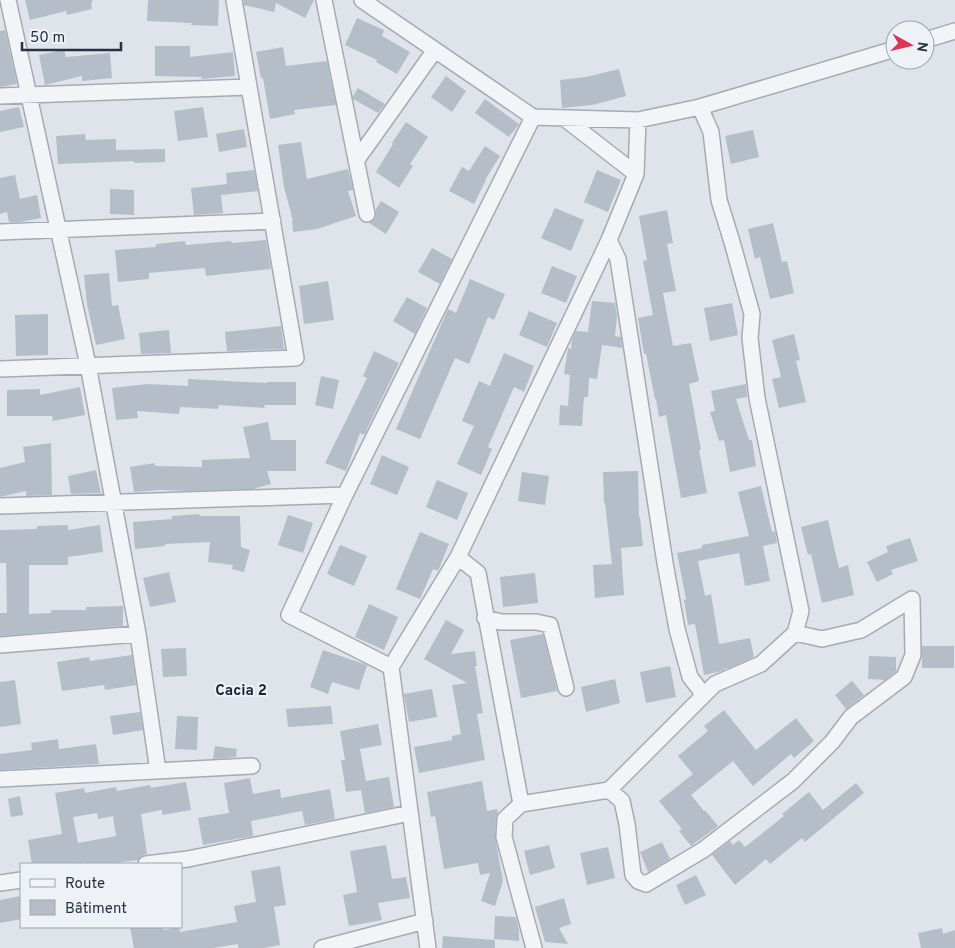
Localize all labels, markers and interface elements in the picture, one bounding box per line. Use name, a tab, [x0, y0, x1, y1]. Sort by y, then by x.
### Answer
scale bar	[22, 20, 121, 52]
north arrow	[885, 20, 935, 70]
text: 50 m	[30, 29, 65, 48]
text: N	[912, 40, 931, 53]
district label: Cacia 2	[215, 682, 267, 701]
legend	[20, 863, 182, 928]
text: Route	[65, 875, 105, 894]
text: Bâtiment	[65, 900, 127, 919]

